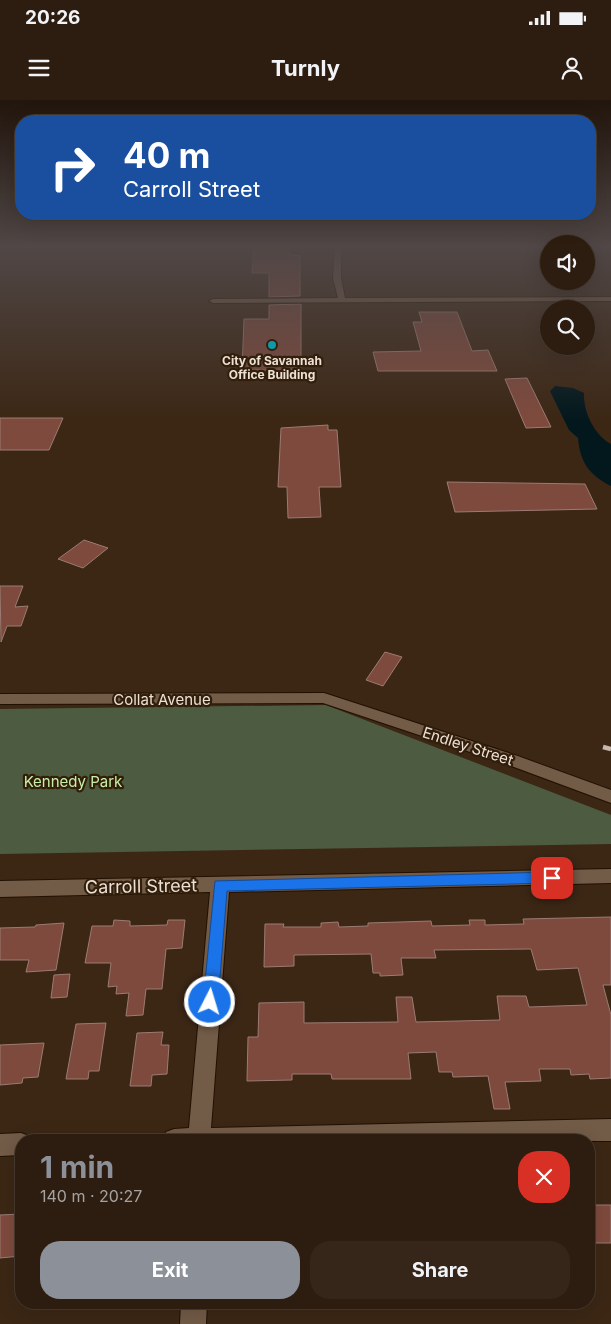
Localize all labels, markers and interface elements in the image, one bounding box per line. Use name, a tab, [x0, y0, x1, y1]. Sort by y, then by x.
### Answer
text: 20:26	[25, 6, 80, 29]
icon: menu	[25, 54, 53, 82]
icon: person	[558, 54, 586, 82]
text: Turnly	[271, 55, 340, 81]
text: 40 m	[123, 134, 211, 176]
icon: right	[40, 135, 105, 200]
text: Carroll Street	[123, 176, 260, 202]
map controls	[540, 235, 595, 355]
button: sound	[540, 235, 595, 290]
button: search	[540, 300, 595, 355]
marker: City of Savannah Office Building	[266, 339, 278, 351]
place label: City of Savannah Office Building	[222, 353, 322, 382]
street label: Collat Avenue	[113, 690, 211, 709]
street label: Endley Street	[420, 722, 516, 770]
park label: Kennedy Park	[24, 772, 123, 791]
pin	[531, 857, 573, 899]
icon: arrive	[538, 864, 566, 892]
street label: Carroll Street	[85, 875, 197, 897]
position arrow	[183, 975, 235, 1027]
text: 1 min	[40, 1149, 114, 1185]
button: close	[518, 1151, 570, 1203]
text: 140 m · 20:27	[40, 1186, 142, 1206]
button: Exit	[40, 1241, 300, 1299]
button: Share	[310, 1241, 570, 1299]

